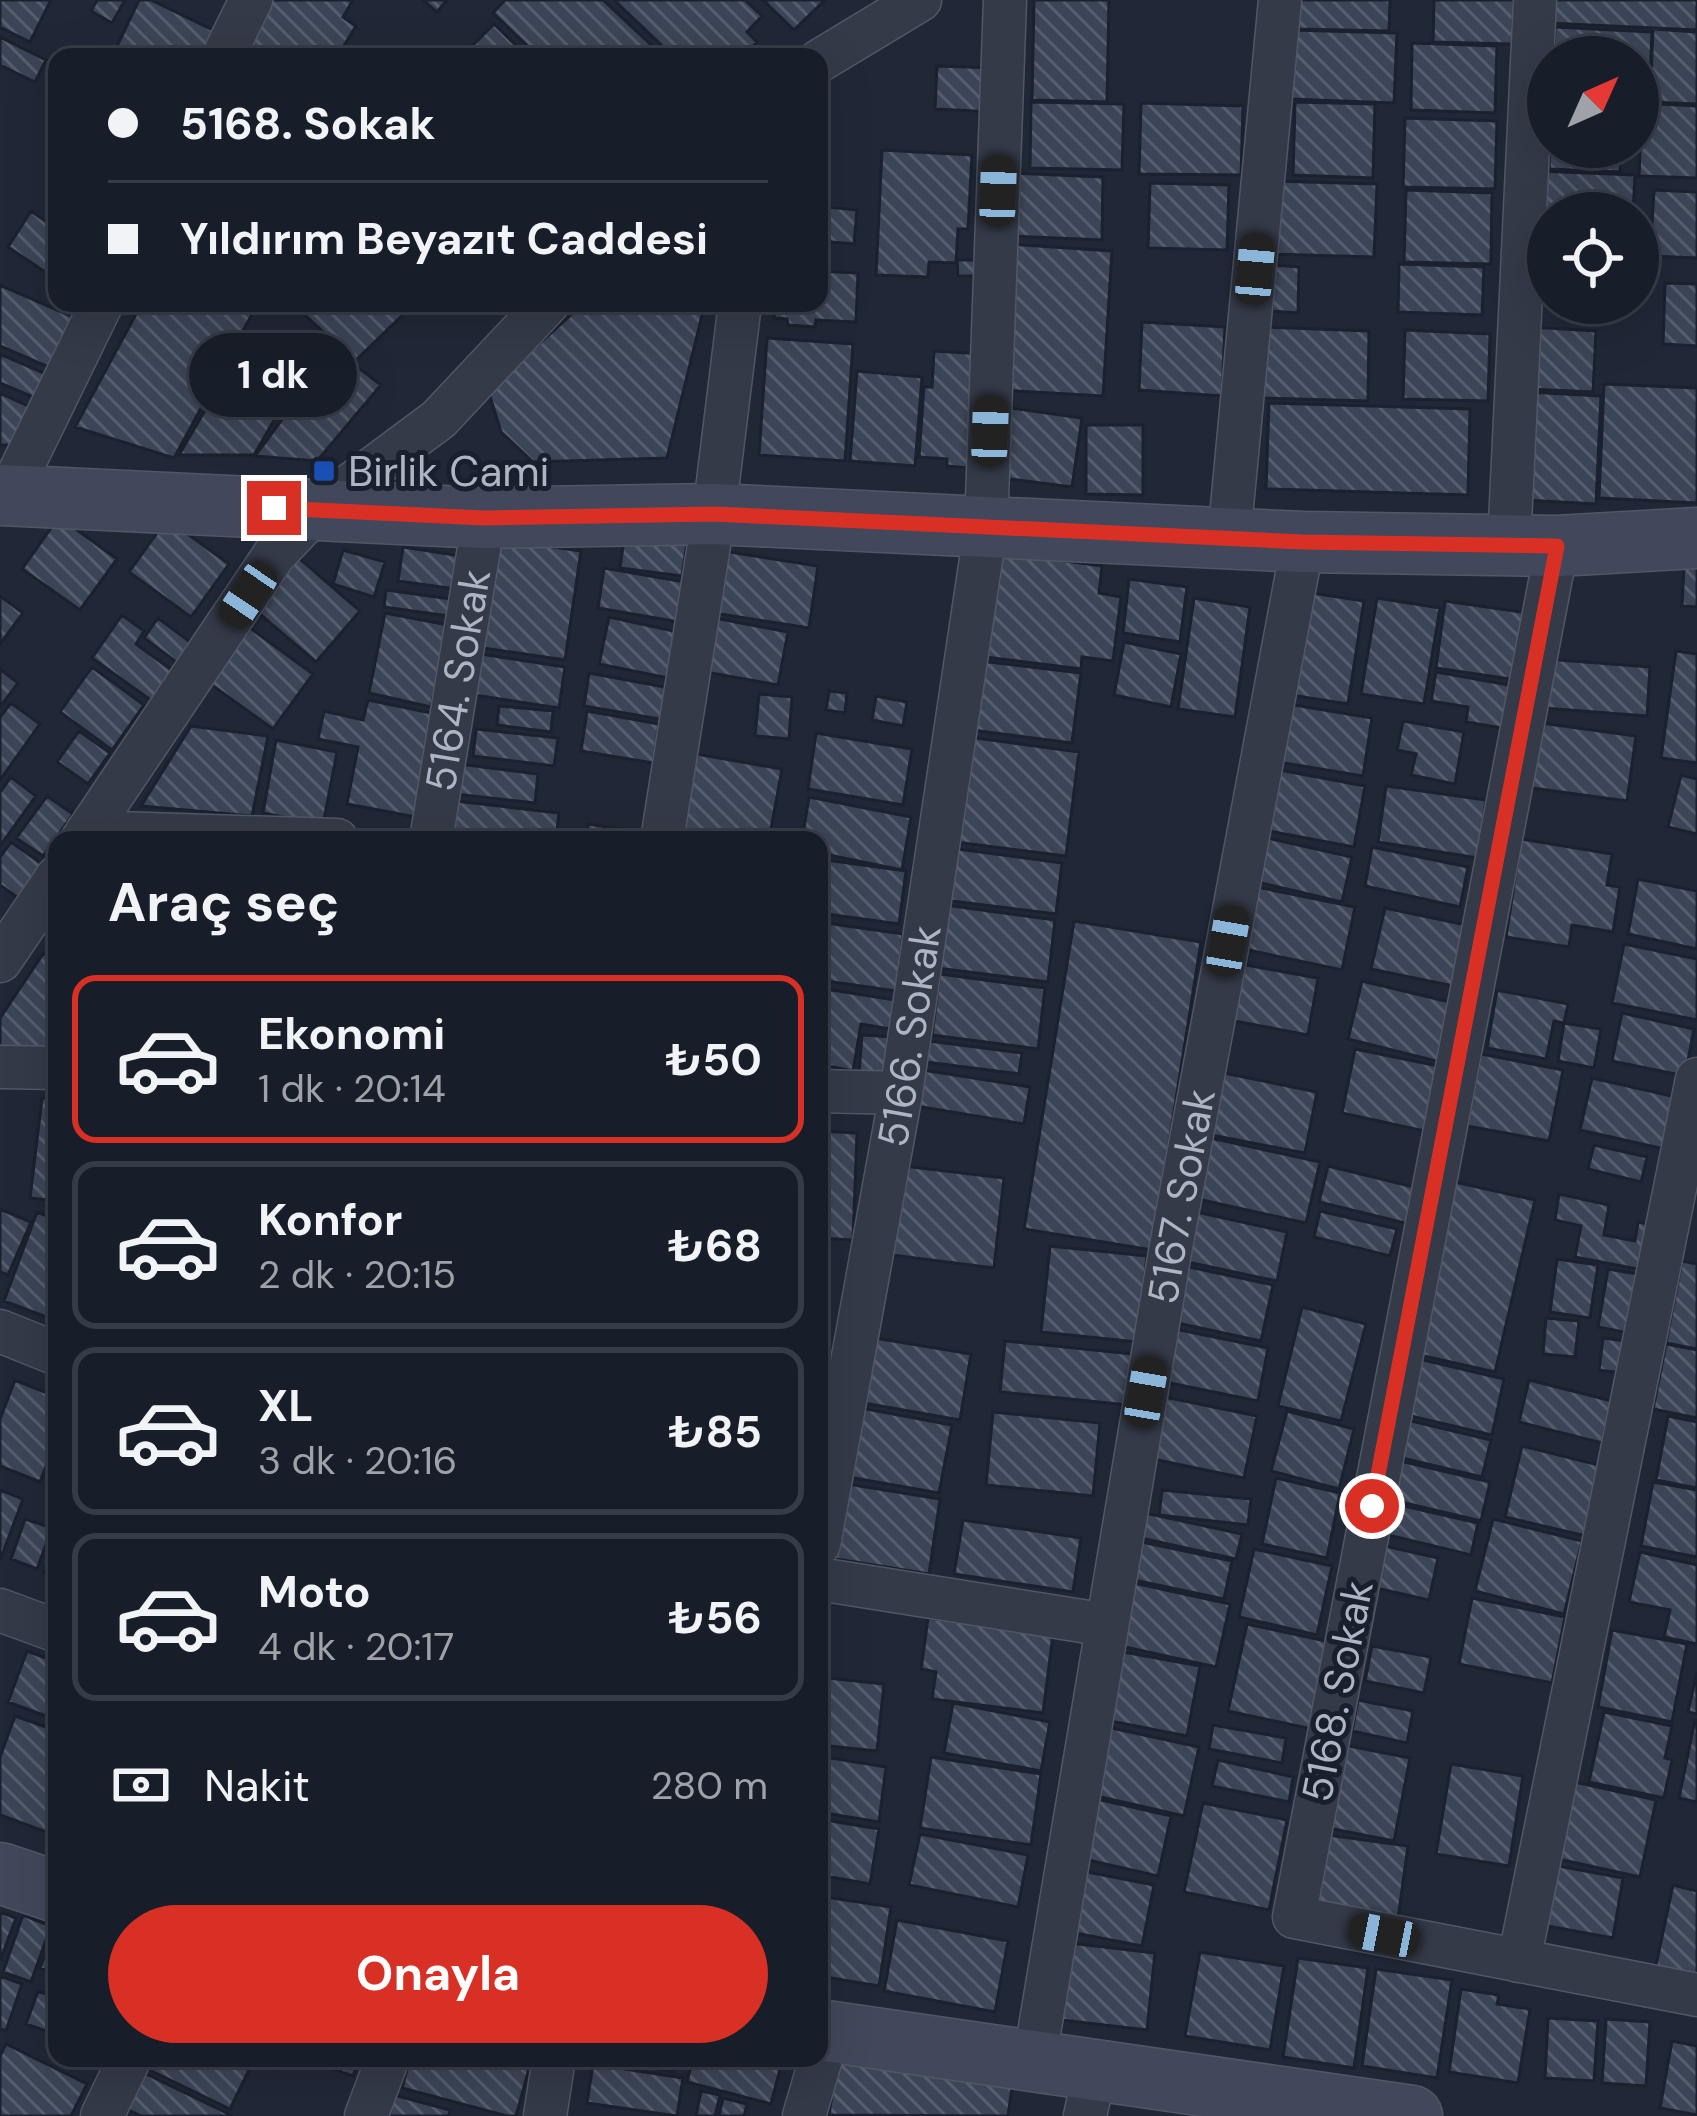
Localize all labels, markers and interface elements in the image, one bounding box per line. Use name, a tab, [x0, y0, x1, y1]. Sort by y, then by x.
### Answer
north arrow	[1527, 36, 1659, 168]
map controls	[1527, 36, 1659, 324]
text: 5168. Sokak	[180, 94, 435, 153]
car	[979, 154, 1017, 228]
button: locate	[1527, 192, 1659, 324]
text: Yıldırım Beyazıt Caddesi	[180, 209, 708, 268]
car	[1234, 232, 1276, 306]
callout: 1 dk	[190, 334, 358, 418]
text: 1 dk	[237, 349, 309, 400]
car	[971, 394, 1009, 468]
place label: Birlik Cami	[348, 444, 549, 499]
marker: Birlik Cami	[311, 458, 337, 484]
route end	[247, 481, 301, 535]
car	[213, 555, 283, 635]
street label: 5164. Sokak	[412, 565, 503, 795]
text: Araç seç	[108, 867, 340, 938]
car	[1204, 902, 1252, 980]
street label: 5166. Sokak	[865, 921, 954, 1151]
text: Ekonomi	[258, 1004, 445, 1063]
icon: car	[114, 1005, 222, 1113]
text: ₺50	[665, 1030, 762, 1089]
text: 1 dk · 20:14	[258, 1063, 446, 1114]
street label: 5167. Sokak	[1135, 1084, 1228, 1308]
text: Konfor	[258, 1190, 402, 1249]
icon: car	[114, 1191, 222, 1299]
text: ₺68	[668, 1216, 762, 1275]
text: 2 dk · 20:15	[258, 1249, 456, 1300]
car	[1122, 1353, 1170, 1431]
text: XL	[258, 1376, 313, 1435]
icon: car	[114, 1377, 222, 1485]
text: ₺85	[668, 1402, 762, 1461]
text: 3 dk · 20:16	[258, 1435, 457, 1486]
route start	[1345, 1479, 1399, 1533]
text: Moto	[258, 1562, 371, 1621]
icon: car	[114, 1563, 222, 1671]
street label: 5168. Sokak	[1289, 1576, 1386, 1806]
text: ₺56	[668, 1588, 762, 1647]
text: 4 dk · 20:17	[258, 1621, 454, 1672]
icon: cash	[108, 1752, 174, 1818]
text: Nakit	[204, 1756, 310, 1815]
text: 280 m	[651, 1760, 768, 1811]
button: Onayla	[108, 1905, 768, 2043]
car	[1345, 1910, 1423, 1960]

